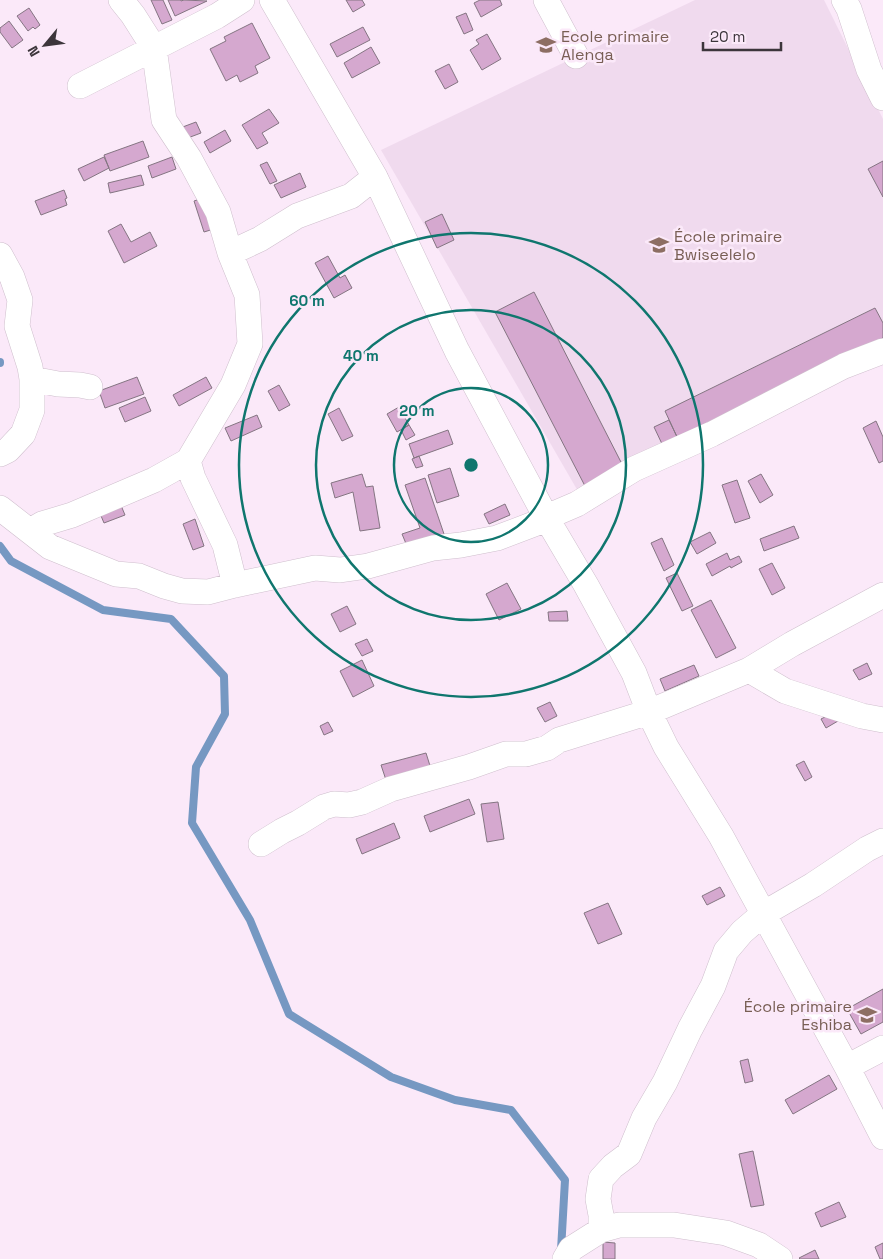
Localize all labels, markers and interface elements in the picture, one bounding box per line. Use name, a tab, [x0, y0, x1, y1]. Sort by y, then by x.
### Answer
north arrow	[20, 20, 70, 70]
scale bar	[703, 20, 780, 52]
place label: Ecole primaire Alenga	[561, 26, 669, 65]
text: 20 m	[710, 27, 745, 46]
school or university icon: Ecole primaire Alenga	[535, 34, 557, 56]
text: N	[23, 43, 44, 60]
place label: École primaire Bwiseelelo	[674, 226, 782, 265]
school or university icon: École primaire Bwiseelelo	[648, 234, 670, 256]
text: 60 m	[289, 291, 325, 310]
text: 40 m	[343, 346, 379, 365]
text: 20 m	[399, 401, 435, 420]
centre of rings	[462, 456, 480, 474]
place label: École primaire Eshiba	[744, 996, 852, 1035]
school or university icon: École primaire Eshiba	[856, 1004, 878, 1026]

